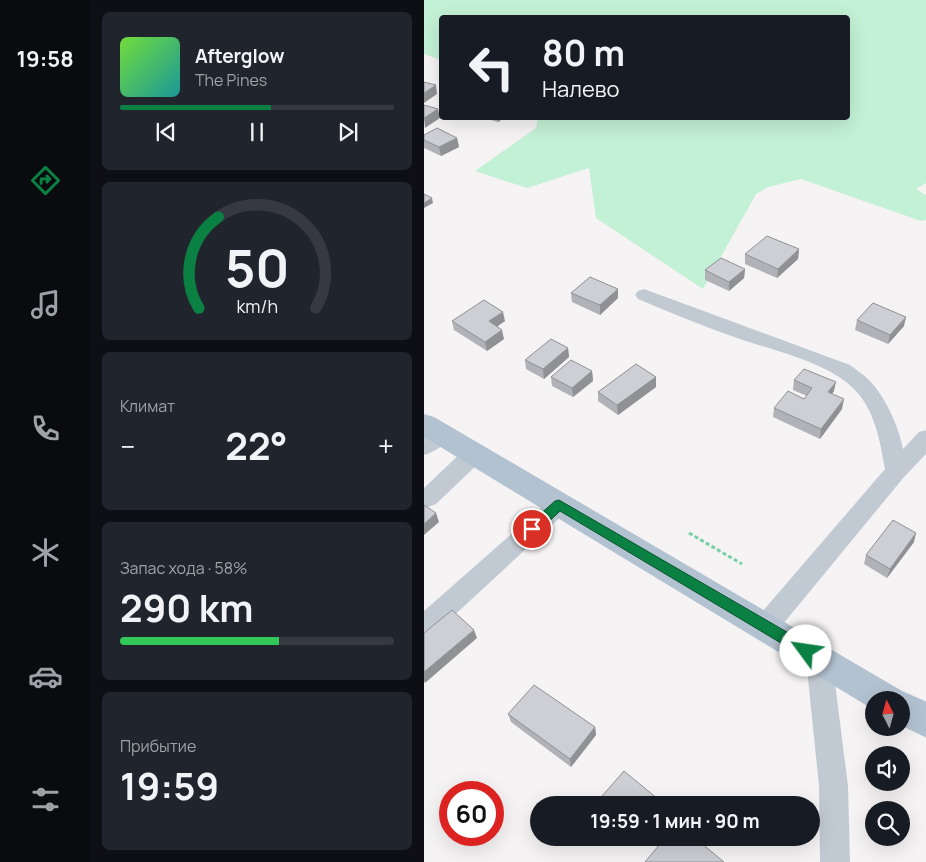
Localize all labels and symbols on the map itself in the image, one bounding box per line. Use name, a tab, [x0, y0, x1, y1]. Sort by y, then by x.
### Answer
pin	[511, 508, 553, 550]
position arrow	[779, 624, 831, 676]
north arrow	[865, 691, 910, 736]
speed limit sign: 60	[439, 781, 504, 846]

